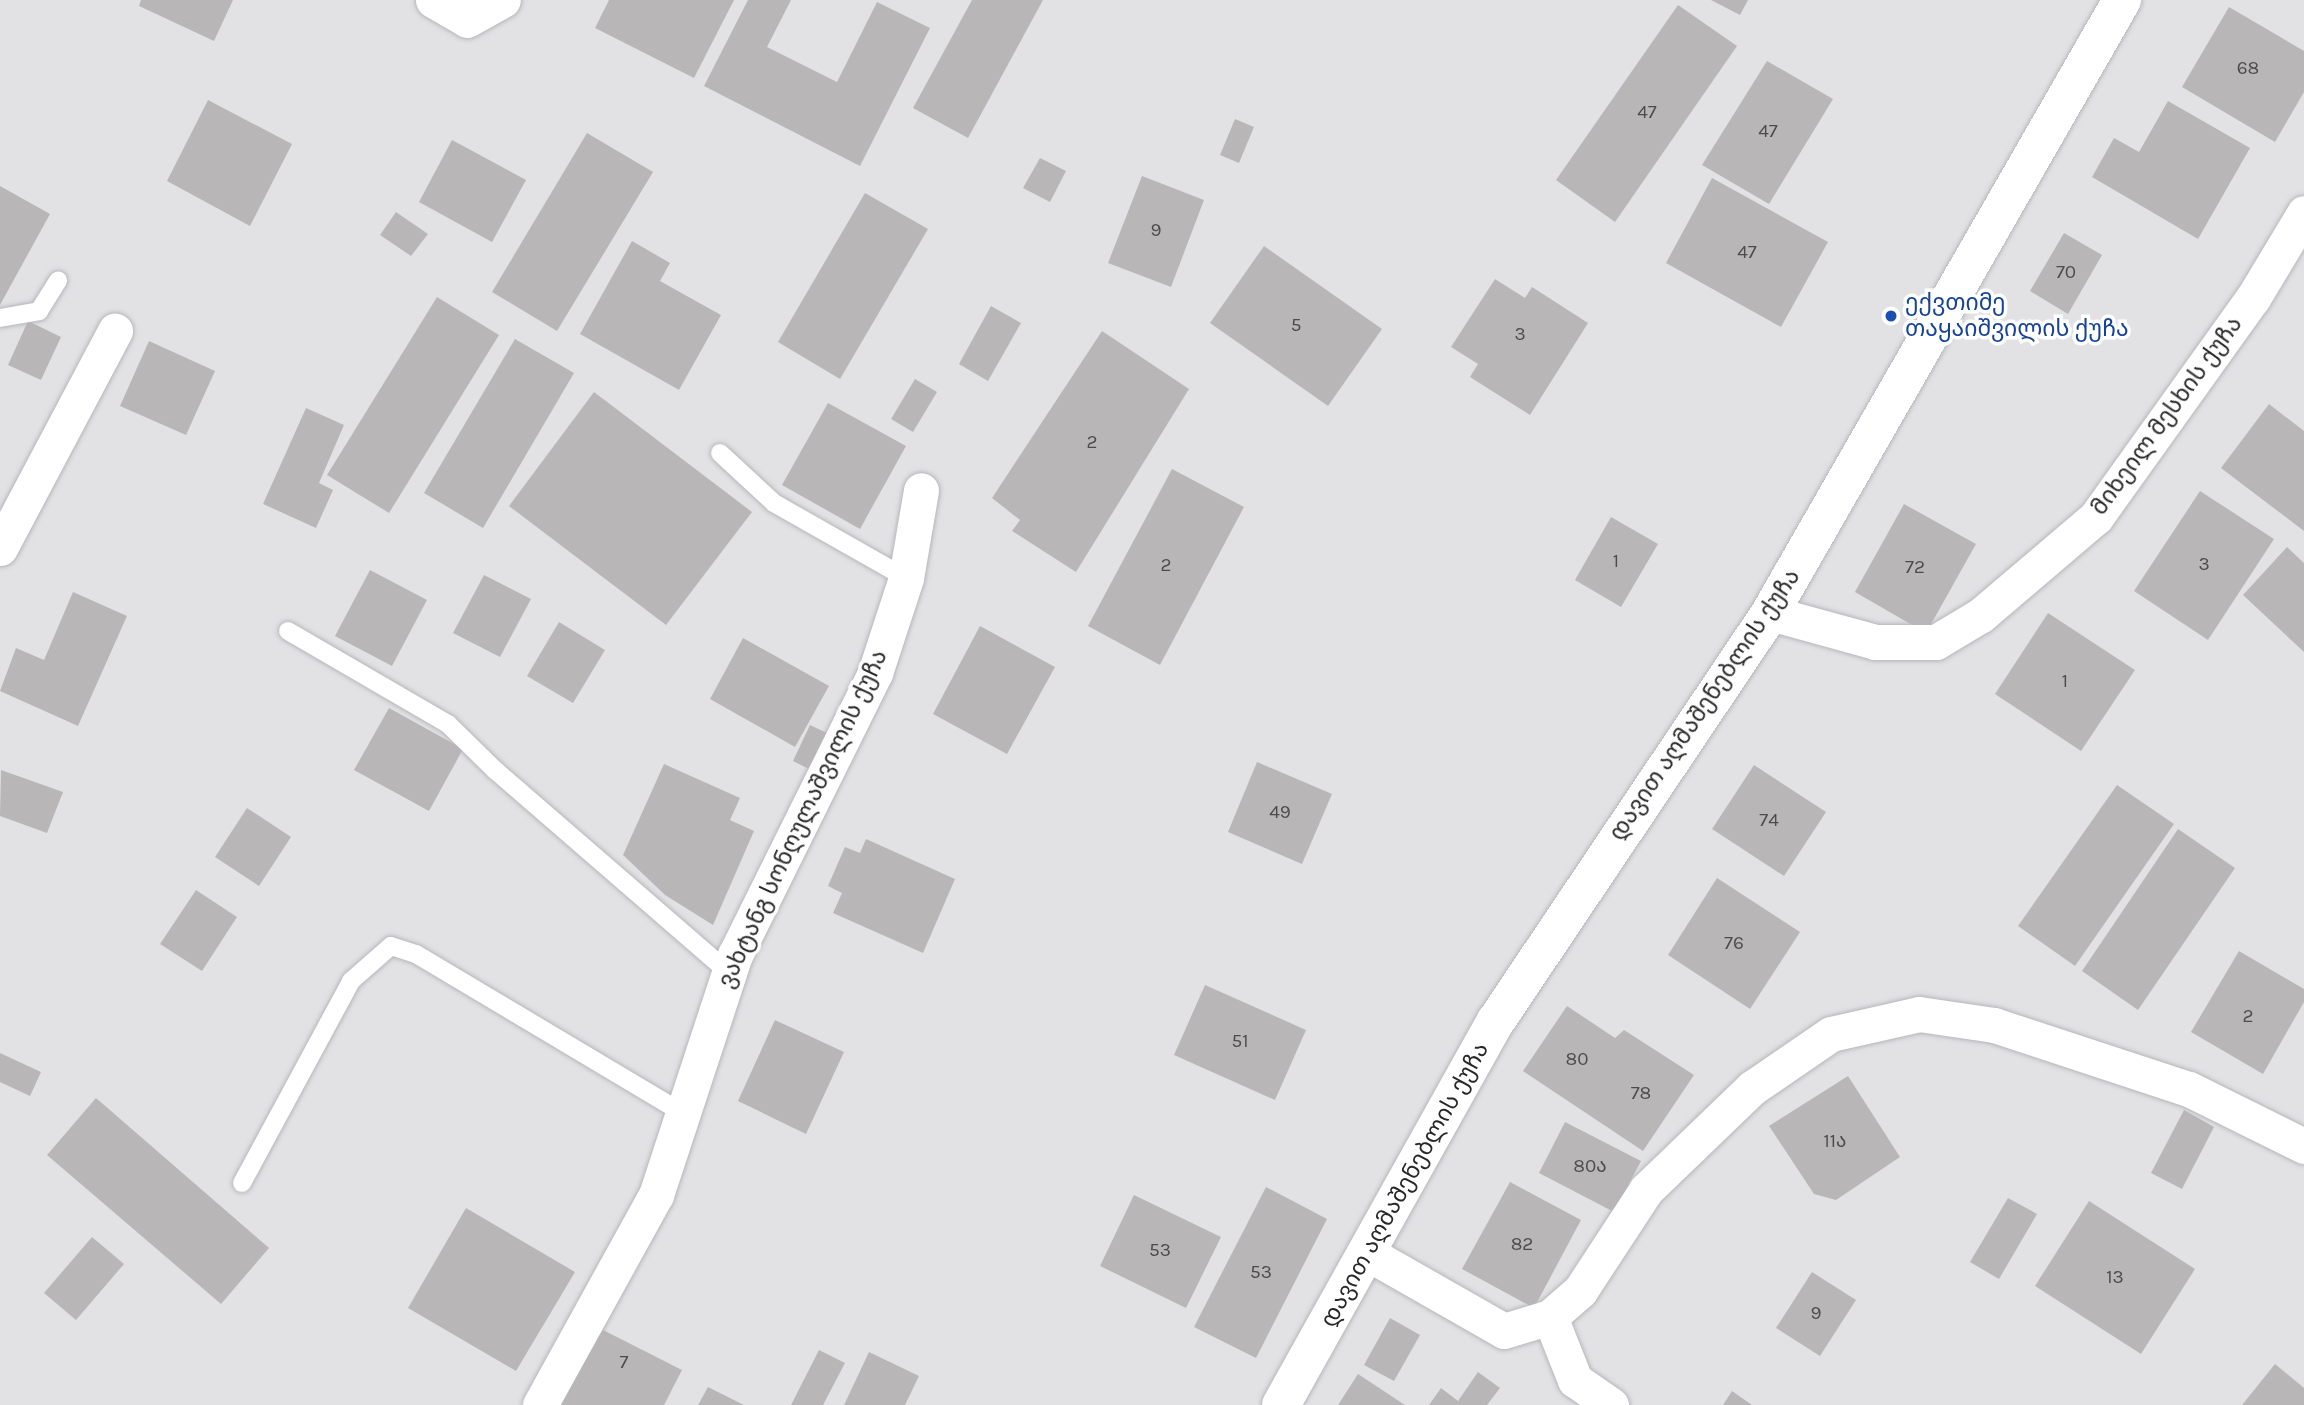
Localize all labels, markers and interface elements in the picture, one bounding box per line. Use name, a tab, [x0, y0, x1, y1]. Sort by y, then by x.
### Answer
house number: 68	[2237, 58, 2259, 80]
house number: 47	[1637, 102, 1657, 124]
house number: 47	[1758, 121, 1778, 143]
house number: 9	[1150, 220, 1162, 242]
house number: 47	[1737, 242, 1757, 264]
house number: 70	[2056, 262, 2076, 284]
place label: ექვთიმე თაყაიშვილის ქუჩა	[1905, 289, 2129, 343]
marker: ექვთიმე თაყაიშვილის ქუჩა	[1883, 308, 1899, 324]
street label: მიხეილ მესხის ქუჩა	[2086, 311, 2248, 521]
house number: 5	[1291, 315, 1301, 337]
house number: 3	[1514, 324, 1526, 346]
house number: 2	[1086, 432, 1098, 454]
house number: 1	[1613, 551, 1619, 573]
house number: 3	[2198, 554, 2210, 576]
house number: 2	[1160, 555, 1172, 577]
house number: 72	[1905, 557, 1925, 579]
street label: დავით აღმაშენებლის ქუჩა	[1604, 564, 1806, 846]
street label: ვახტანგ სონღულაშვილის ქუჩა	[712, 646, 894, 992]
house number: 1	[2062, 671, 2068, 693]
house number: 49	[1269, 802, 1291, 824]
house number: 74	[1759, 810, 1779, 832]
house number: 76	[1724, 933, 1744, 955]
house number: 2	[2242, 1006, 2254, 1028]
house number: 51	[1231, 1031, 1249, 1053]
street label: დავით აღმაშენებლის ქუჩა	[1315, 1038, 1495, 1332]
house number: 80	[1566, 1049, 1588, 1071]
house number: 78	[1631, 1083, 1651, 1105]
house number: 11ა	[1824, 1131, 1846, 1153]
house number: 80ა	[1573, 1156, 1607, 1178]
house number: 82	[1511, 1234, 1533, 1256]
house number: 53	[1149, 1240, 1171, 1262]
house number: 53	[1250, 1262, 1272, 1284]
house number: 13	[2106, 1267, 2124, 1289]
house number: 9	[1810, 1303, 1822, 1325]
house number: 7	[620, 1352, 628, 1374]

